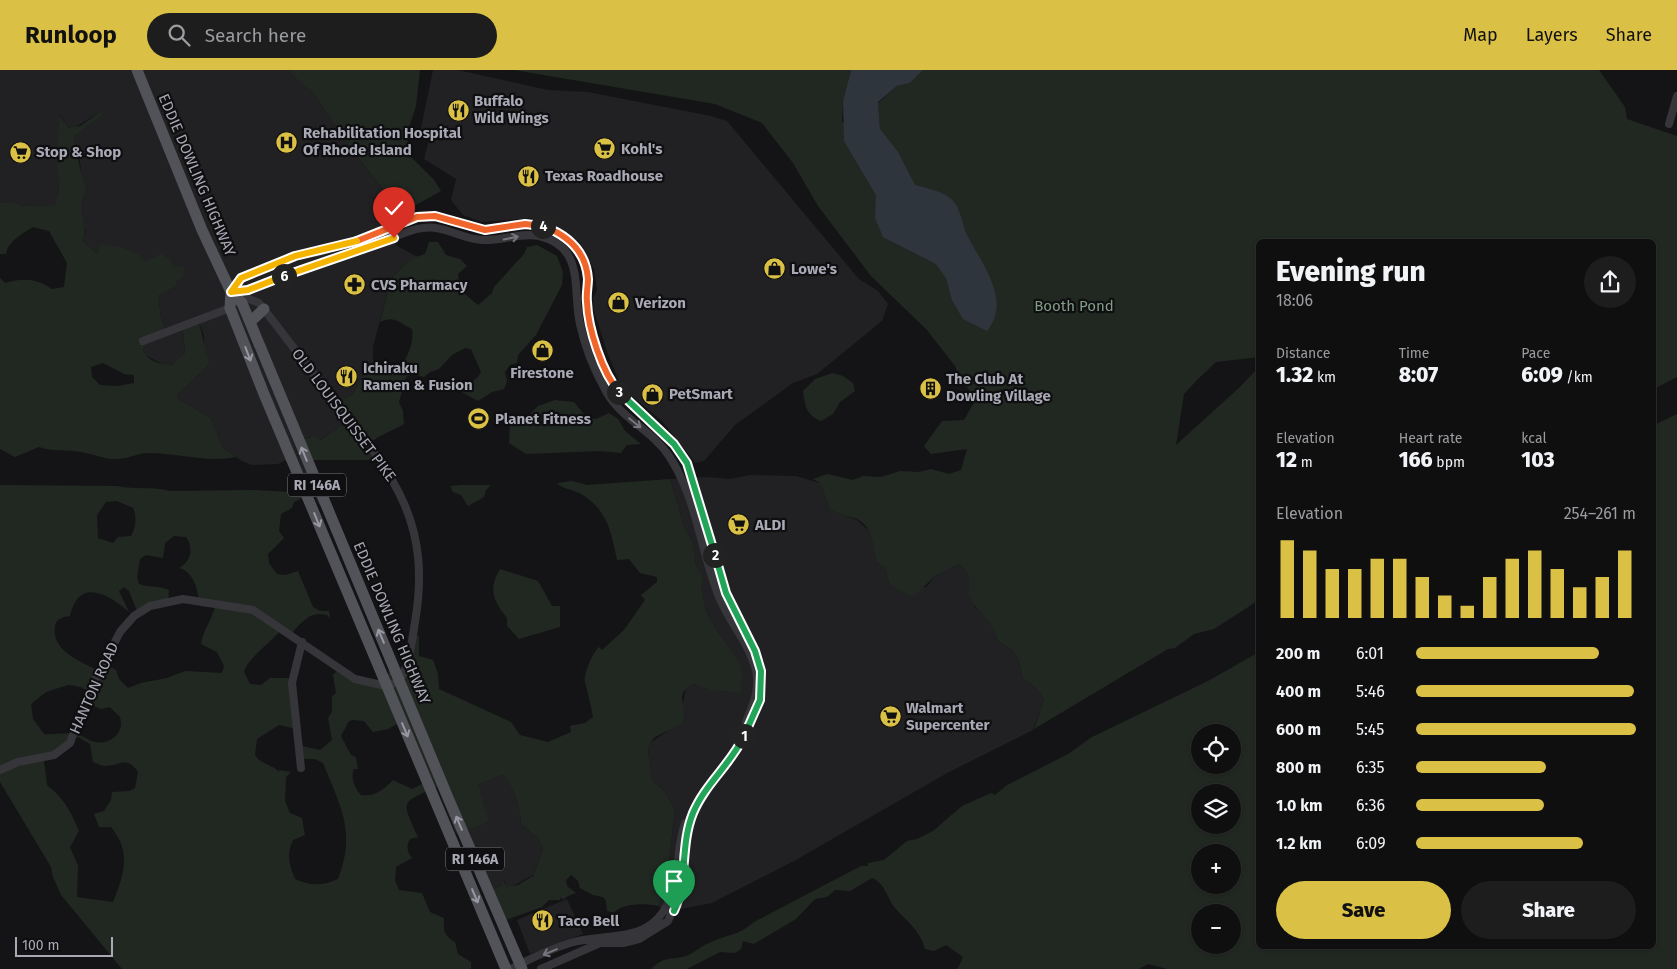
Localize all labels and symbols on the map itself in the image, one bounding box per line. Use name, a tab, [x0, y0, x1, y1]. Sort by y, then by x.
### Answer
street label: EDDIE DOWLING HIGHWAY	[155, 91, 240, 260]
place label: Buffalo Wild Wings	[474, 92, 549, 127]
restaurant icon: Buffalo Wild Wings	[446, 98, 470, 122]
place label: Rehabilitation Hospital Of Rhode Island	[303, 124, 462, 159]
hospital icon: Rehabilitation Hospital Of Rhode Island	[275, 130, 299, 154]
supermarket icon: Kohl's	[593, 137, 617, 161]
supermarket icon: Stop & Shop	[8, 140, 32, 164]
place label: Kohl's	[621, 140, 663, 158]
place label: Stop & Shop	[36, 143, 121, 161]
restaurant icon: Texas Roadhouse	[517, 164, 541, 188]
place label: Texas Roadhouse	[545, 167, 663, 185]
pin	[373, 187, 415, 238]
pin: 4	[530, 214, 556, 238]
one-way arrow	[503, 233, 519, 242]
shop icon: Lowe's	[763, 257, 787, 281]
place label: Lowe's	[791, 260, 837, 278]
pin: 6	[272, 264, 296, 288]
pharmacy icon: CVS Pharmacy	[343, 273, 367, 297]
place label: CVS Pharmacy	[371, 276, 468, 294]
shop icon: Verizon	[607, 291, 631, 315]
place label: Verizon	[634, 294, 686, 312]
park label: Booth Pond	[1034, 297, 1114, 315]
shop icon: Firestone	[530, 338, 554, 362]
street label: OLD LOUISQUISSET PIKE	[288, 345, 400, 485]
one-way arrow	[244, 346, 253, 361]
place label: Ichiraku Ramen & Fusion	[363, 359, 473, 394]
place label: Firestone	[510, 364, 574, 382]
restaurant icon: Ichiraku Ramen & Fusion	[335, 365, 359, 389]
place label: The Club At Dowling Village	[946, 370, 1051, 405]
building icon: The Club At Dowling Village	[918, 376, 942, 400]
pin: 3	[606, 380, 632, 404]
shop icon: PetSmart	[641, 382, 665, 406]
place label: PetSmart	[669, 385, 733, 403]
sports icon: Planet Fitness	[467, 407, 491, 431]
place label: Planet Fitness	[495, 410, 591, 428]
one-way arrow	[628, 417, 641, 428]
one-way arrow	[299, 447, 308, 462]
road number: RI 146A	[288, 474, 346, 496]
one-way arrow	[313, 512, 323, 527]
supermarket icon: ALDI	[727, 513, 751, 537]
place label: ALDI	[754, 516, 786, 534]
street label: EDDIE DOWLING HIGHWAY	[350, 539, 435, 708]
pin: 2	[702, 542, 728, 568]
one-way arrow	[375, 629, 385, 644]
street label: HANTON ROAD	[66, 639, 122, 737]
place label: Walmart Supercenter	[906, 699, 991, 734]
supermarket icon: Walmart Supercenter	[878, 705, 902, 729]
one-way arrow	[401, 722, 411, 737]
pin: 1	[732, 724, 756, 748]
one-way arrow	[453, 816, 463, 831]
road number: RI 146A	[446, 848, 504, 871]
pin	[653, 860, 695, 911]
one-way arrow	[471, 888, 481, 903]
restaurant icon: Taco Bell	[530, 909, 554, 933]
place label: Taco Bell	[558, 912, 620, 930]
scale bar	[15, 934, 112, 957]
one-way arrow	[542, 948, 557, 957]

